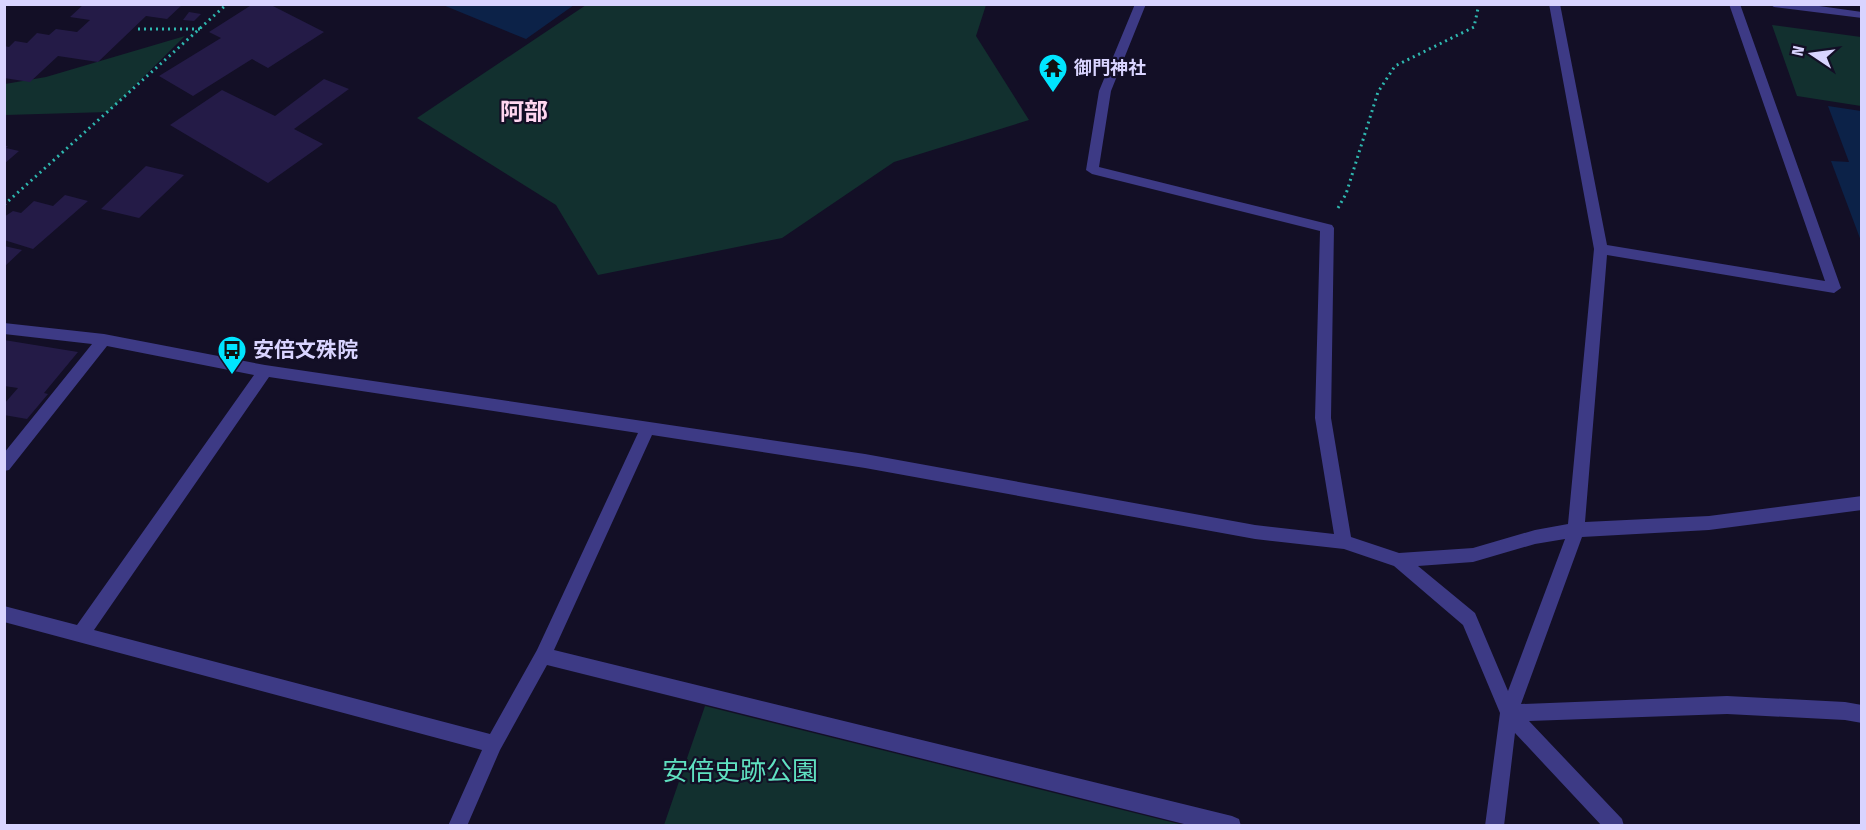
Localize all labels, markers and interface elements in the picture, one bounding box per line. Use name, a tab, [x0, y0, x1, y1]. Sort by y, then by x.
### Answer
north arrow	[1782, 24, 1842, 84]
text: N	[1788, 44, 1808, 58]
temple icon: 御門神社	[1037, 52, 1069, 94]
place label: 御門神社	[1073, 57, 1146, 79]
district label: 阿部	[500, 98, 548, 126]
bus stop icon: 安倍文殊院	[216, 334, 248, 376]
place label: 安倍文殊院	[253, 337, 358, 363]
park label: 安倍史跡公園	[662, 756, 818, 787]

